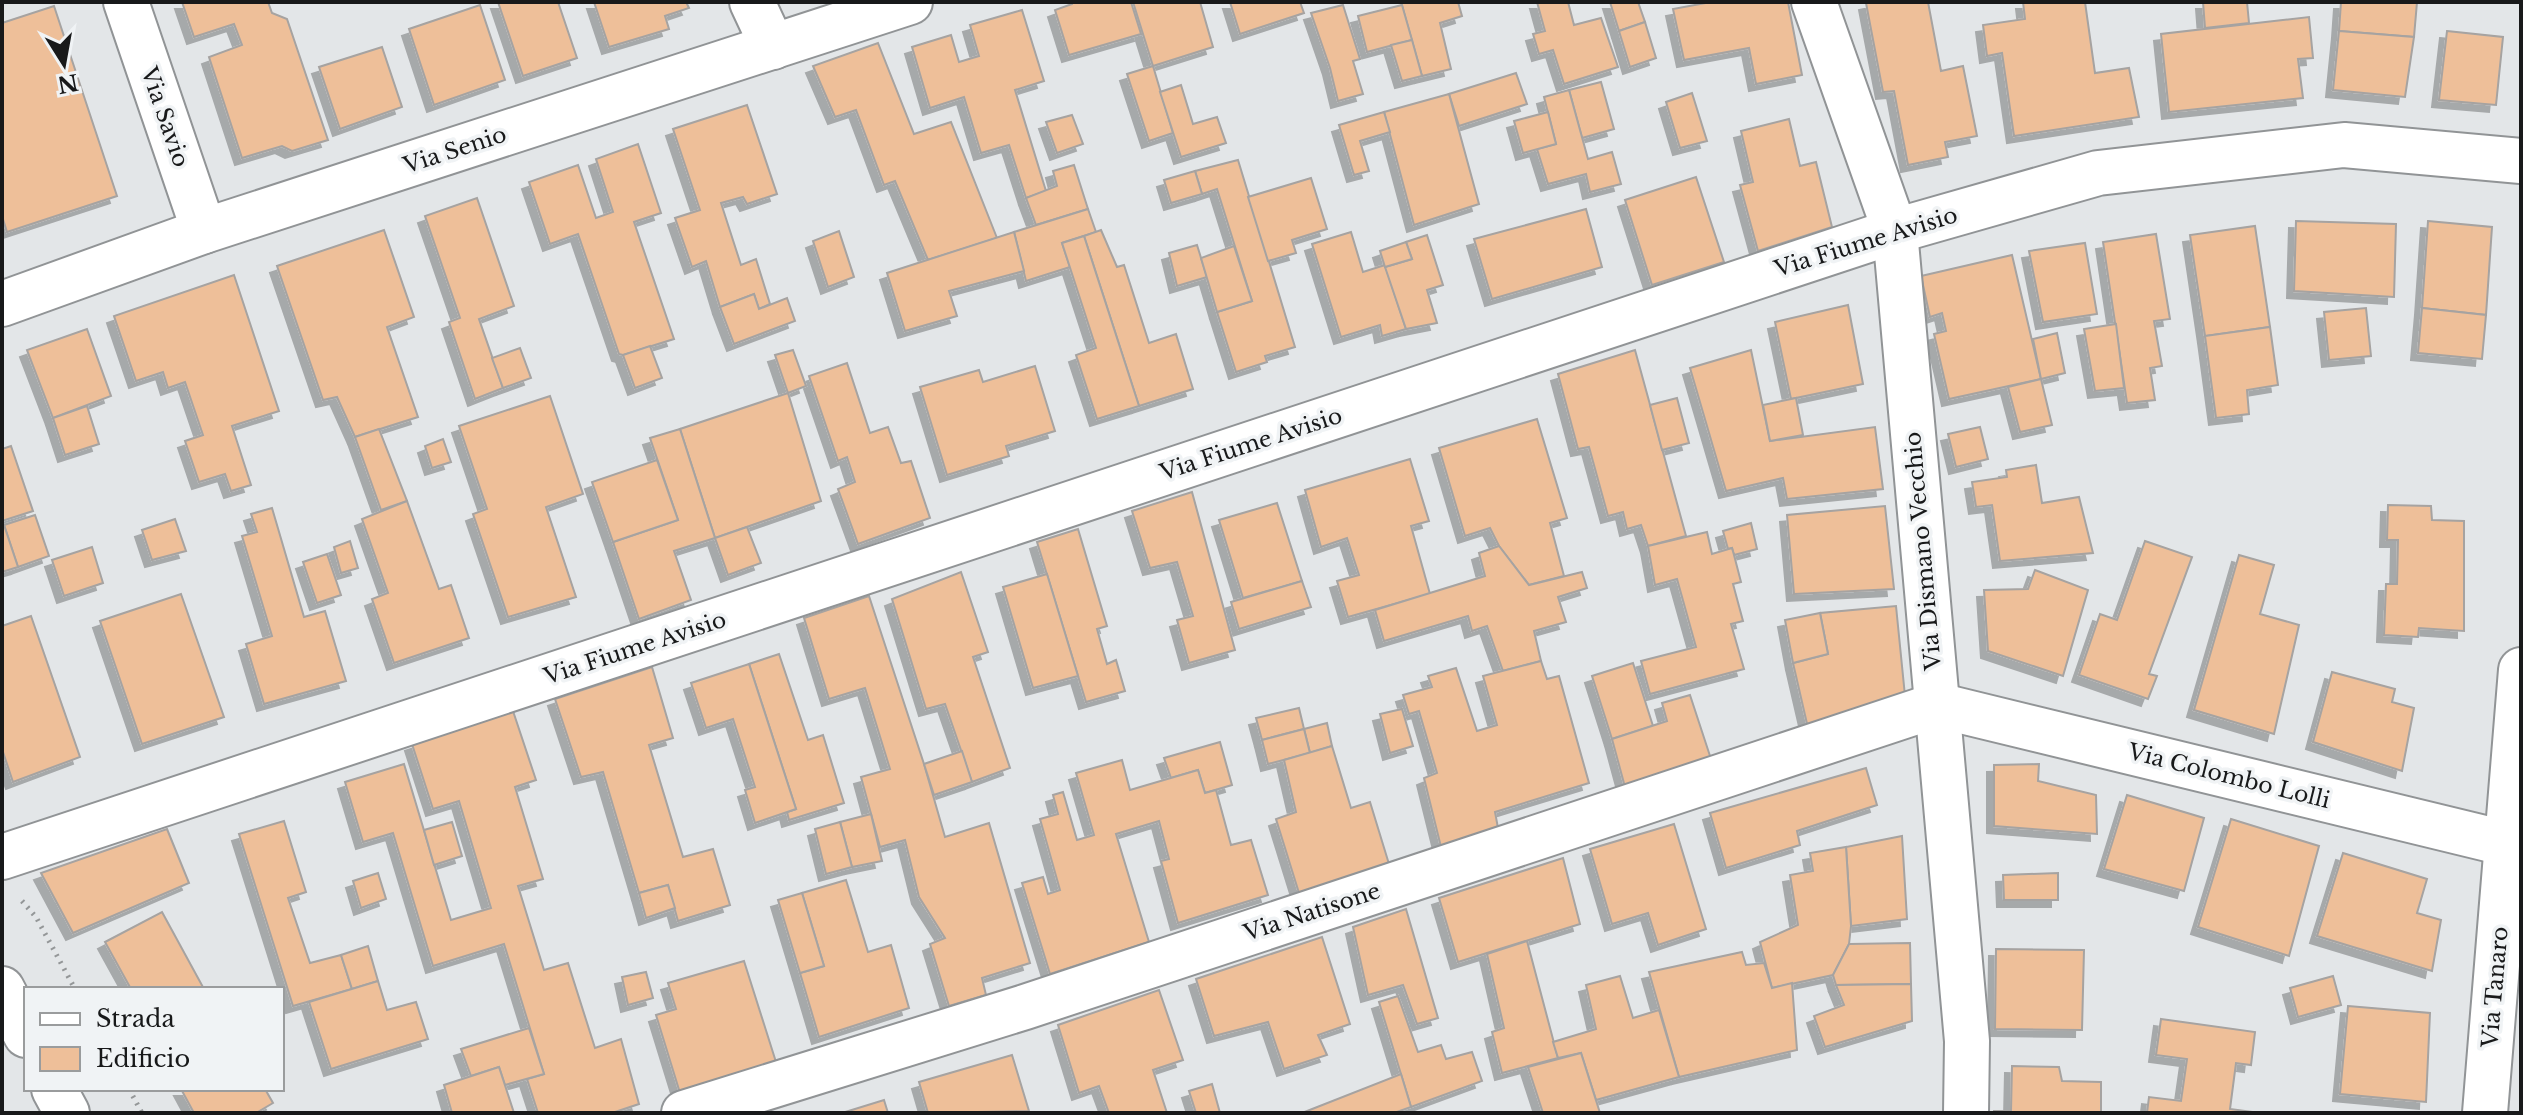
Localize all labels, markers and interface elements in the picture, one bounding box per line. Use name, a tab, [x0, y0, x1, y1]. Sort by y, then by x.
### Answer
north arrow	[24, 24, 104, 104]
street label: Via Savio	[135, 62, 195, 171]
text: N	[55, 68, 80, 98]
street label: Via Senio	[399, 121, 510, 180]
street label: Via Fiume Avisio	[1770, 201, 1961, 283]
street label: Via Fiume Avisio	[1156, 402, 1346, 487]
street label: Via Dismano Vecchio	[1899, 431, 1947, 672]
street label: Via Fiume Avisio	[540, 606, 730, 691]
street label: Via Colombo Lolli	[2124, 738, 2333, 814]
street label: Via Natisone	[1239, 877, 1384, 947]
street label: Via Tanaro	[2476, 925, 2514, 1050]
legend	[24, 987, 284, 1091]
text: Strada	[96, 1004, 175, 1033]
text: Edificio	[96, 1044, 190, 1073]

